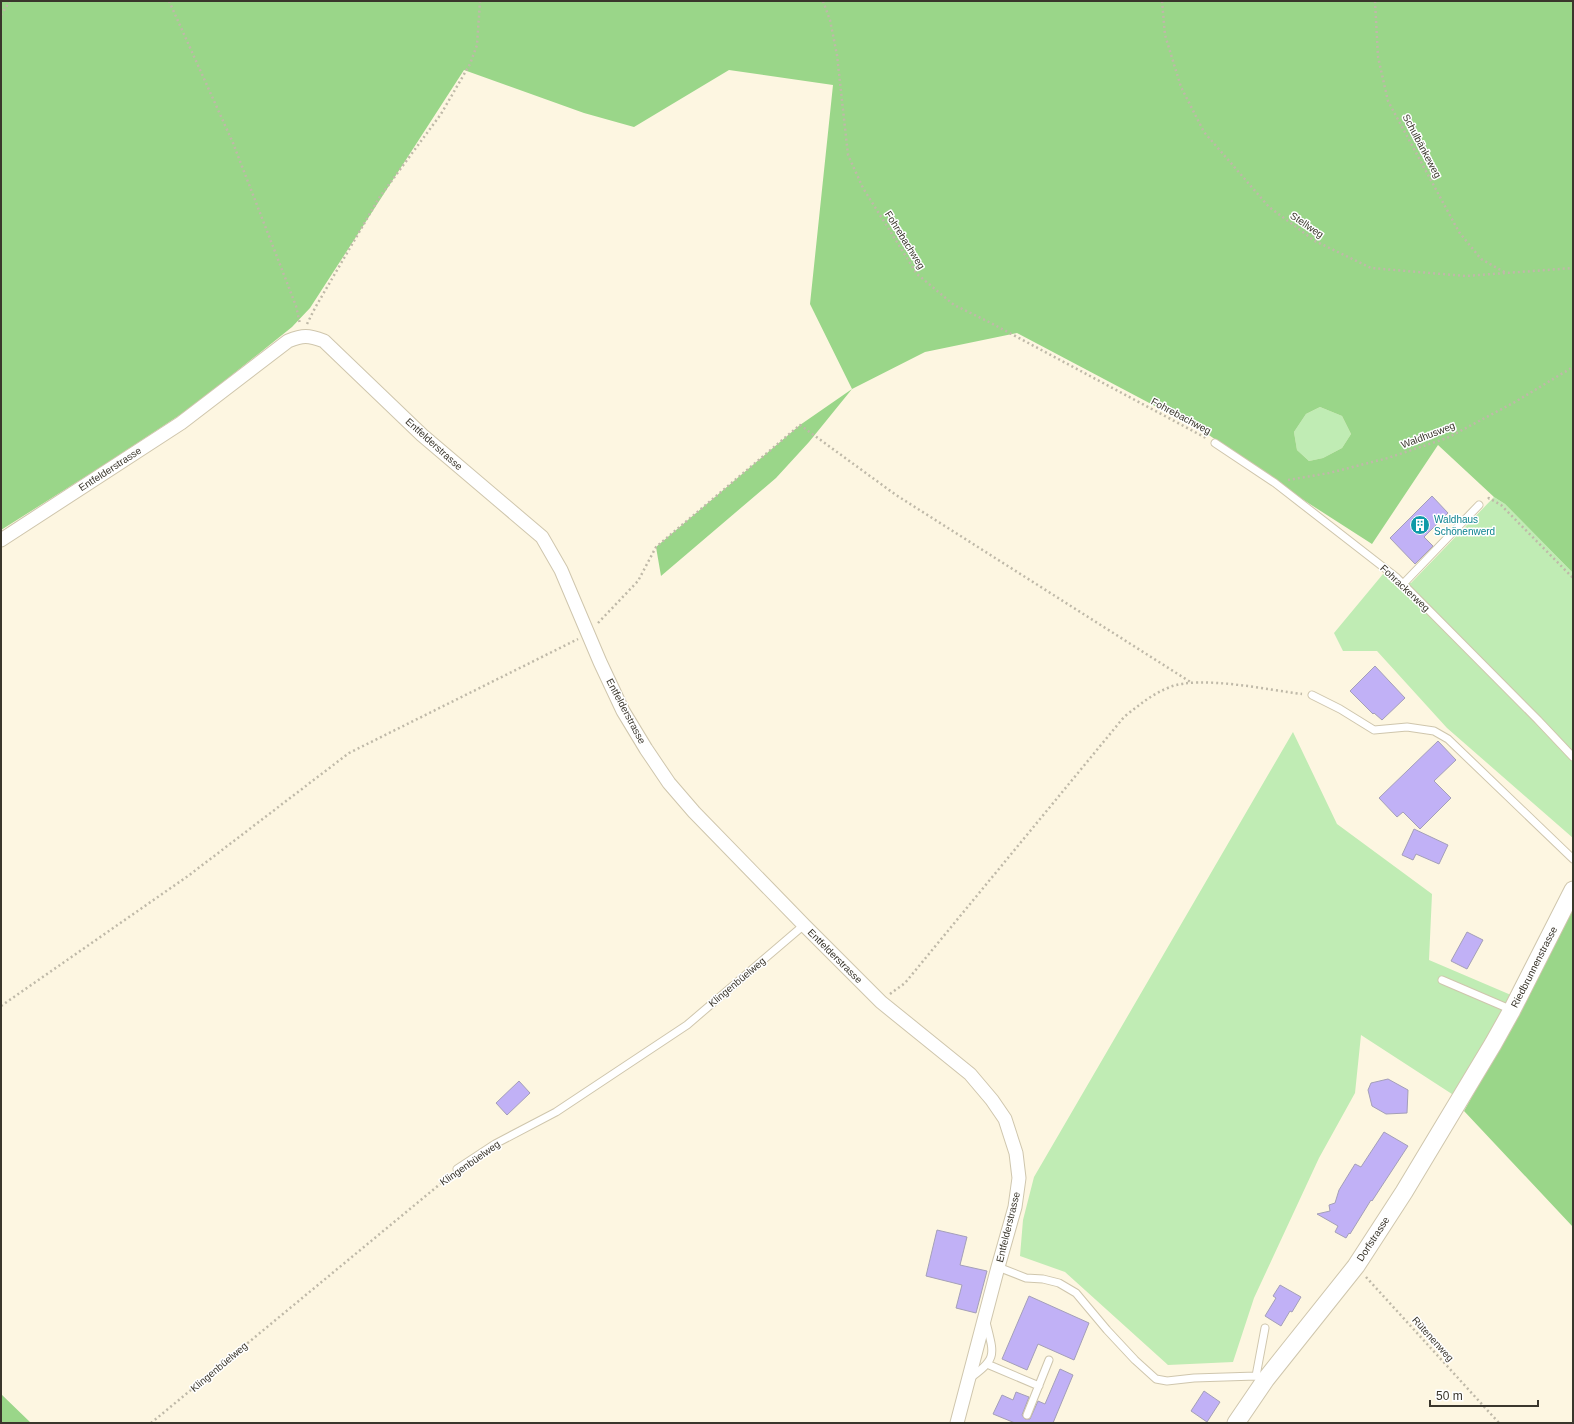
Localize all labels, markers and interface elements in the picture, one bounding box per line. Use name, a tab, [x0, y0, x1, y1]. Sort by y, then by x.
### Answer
street label: Schulbänkeweg	[1401, 112, 1443, 180]
street label: Fohrebachweg	[883, 209, 927, 271]
street label: Stellweg	[1288, 210, 1326, 240]
street label: Fohrebachweg	[1149, 396, 1213, 436]
street label: Entfelderstrasse	[403, 416, 465, 473]
street label: Waldhusweg	[1399, 420, 1457, 450]
street label: Entfelderstrasse	[77, 444, 144, 493]
building icon: Waldhaus Schönenwerd	[1409, 514, 1431, 536]
place label: Waldhaus Schönenwerd	[1434, 514, 1495, 537]
street label: Fohrackerweg	[1378, 562, 1432, 614]
street label: Entfelderstrasse	[604, 677, 648, 746]
street label: Riedbrunnenstrasse	[1509, 924, 1559, 1009]
street label: Entfelderstrasse	[806, 927, 865, 986]
street label: Klingenbüelweg	[706, 955, 768, 1009]
street label: Klingenbüelweg	[438, 1138, 502, 1188]
street label: Entfelderstrasse	[994, 1190, 1022, 1263]
street label: Dorfstrasse	[1354, 1214, 1392, 1263]
street label: Rütenenweg	[1410, 1314, 1456, 1364]
street label: Klingenbüelweg	[188, 1340, 250, 1394]
scale bar	[1430, 1382, 1538, 1408]
text: 50 m	[1436, 1389, 1463, 1403]

